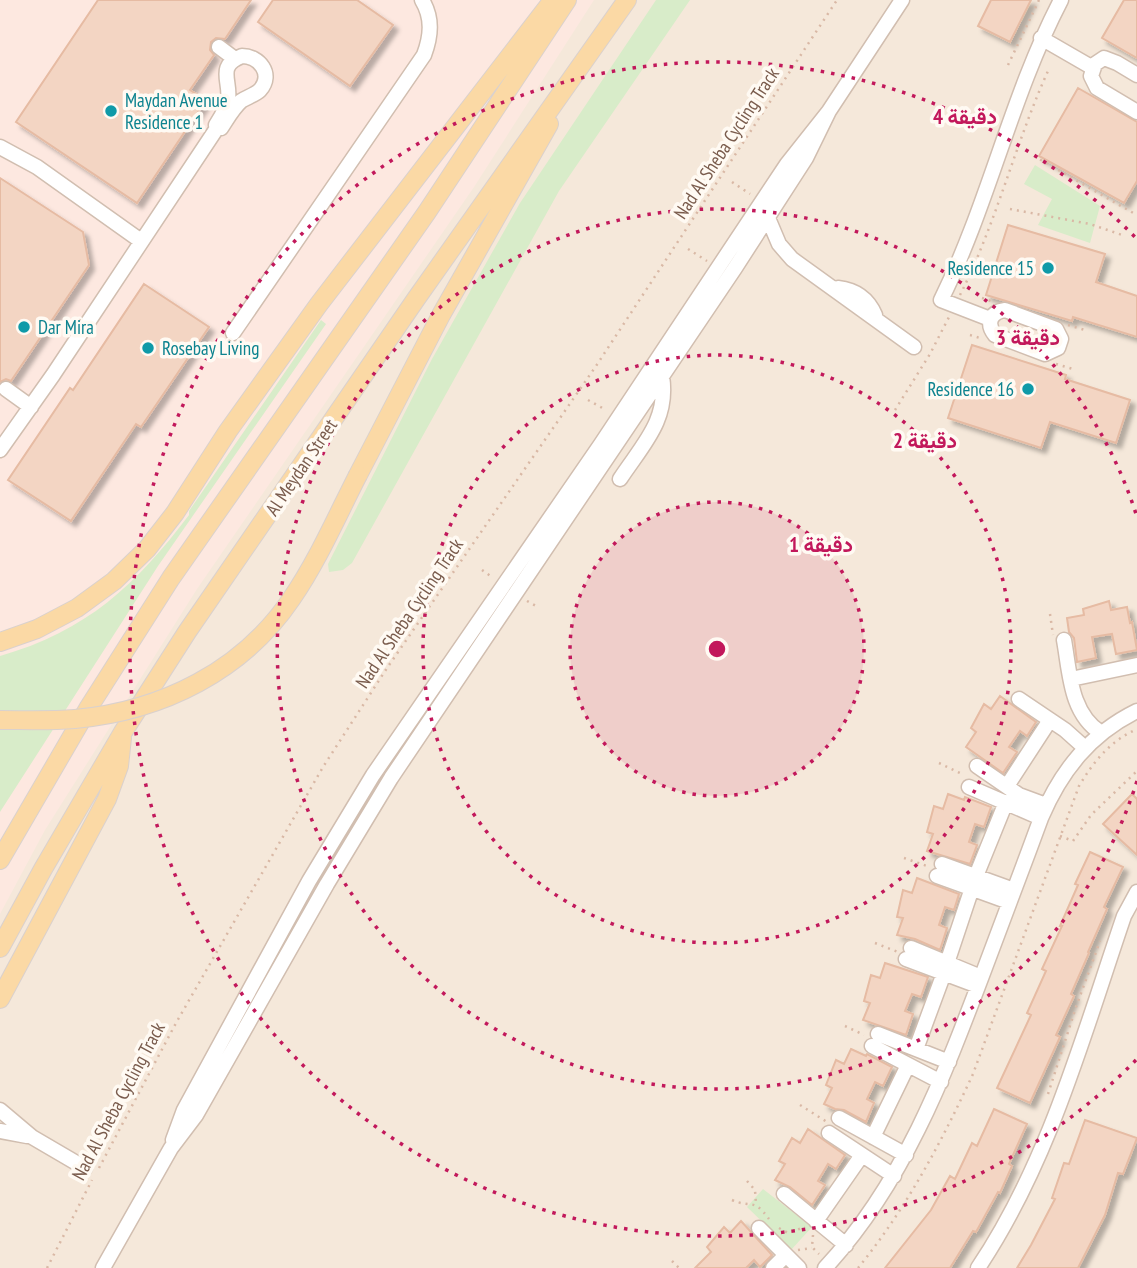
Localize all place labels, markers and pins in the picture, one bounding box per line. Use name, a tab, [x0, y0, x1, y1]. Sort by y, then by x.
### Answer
place label: Maydan Avenue Residence 1	[125, 88, 228, 134]
marker: Maydan Avenue Residence 1	[103, 103, 119, 119]
place label: Residence 15	[947, 256, 1034, 280]
marker: Residence 15	[1040, 260, 1056, 276]
place label: Dar Mira	[38, 315, 94, 339]
marker: Dar Mira	[16, 319, 32, 335]
place label: Rosebay Living	[162, 336, 259, 360]
marker: Rosebay Living	[140, 340, 156, 356]
place label: Residence 16	[927, 377, 1014, 401]
marker: Residence 16	[1020, 381, 1036, 397]
centre of rings	[705, 637, 729, 661]

